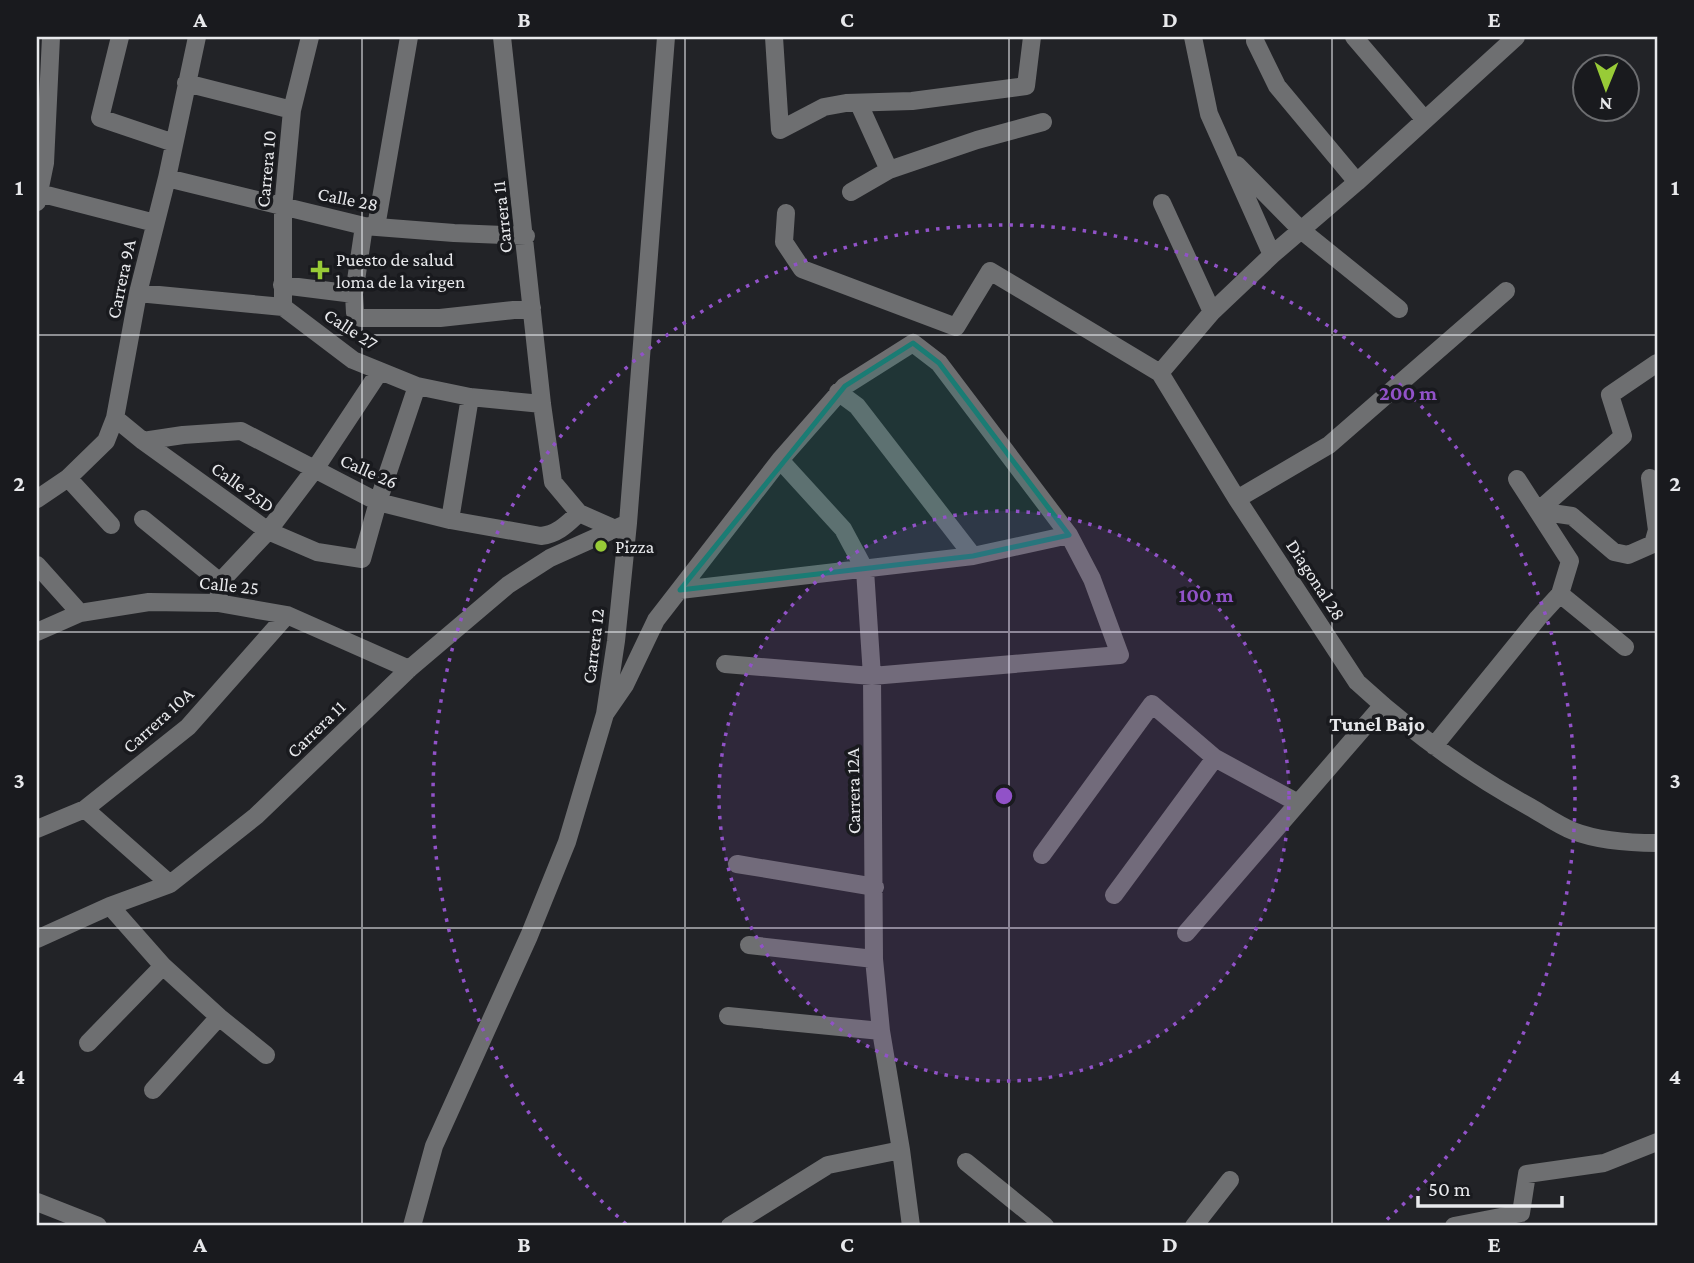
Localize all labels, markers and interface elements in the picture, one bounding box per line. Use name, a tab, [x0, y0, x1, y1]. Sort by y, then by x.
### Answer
text: A	[192, 6, 207, 32]
text: B	[517, 6, 531, 32]
text: C	[840, 6, 854, 32]
text: D	[1162, 6, 1178, 32]
text: E	[1487, 6, 1501, 32]
north arrow	[1572, 52, 1642, 122]
text: N	[1599, 94, 1612, 115]
street label: Carrera 10	[252, 130, 280, 208]
text: 1	[15, 174, 24, 200]
text: 1	[1671, 174, 1680, 200]
street label: Carrera 11	[488, 180, 516, 254]
street label: Calle 28	[316, 183, 380, 215]
street label: Carrera 9A	[102, 237, 140, 321]
place label: Puesto de salud loma de la virgen	[336, 249, 465, 292]
marker: Puesto de salud loma de la virgen	[310, 260, 330, 280]
street label: Calle 27	[320, 304, 382, 354]
text: 200 m	[1379, 381, 1437, 405]
street label: Calle 26	[337, 449, 401, 493]
street label: Calle 25D	[208, 457, 278, 517]
text: 2	[13, 470, 25, 496]
text: 2	[1669, 470, 1681, 496]
place label: Pizza	[615, 536, 655, 557]
street label: Diagonal 28	[1282, 536, 1350, 624]
marker: Pizza	[593, 538, 609, 554]
street label: Calle 25	[198, 571, 260, 599]
text: 100 m	[1178, 583, 1234, 607]
street label: Carrera 12	[578, 607, 608, 685]
street label: Carrera 10A	[118, 683, 198, 757]
street label: Carrera 11	[283, 696, 349, 762]
district label: Tunel Bajo	[1329, 712, 1425, 736]
street label: Carrera 12A	[842, 747, 864, 834]
text: 3	[13, 767, 25, 793]
text: 3	[1669, 767, 1681, 793]
centre of rings	[992, 784, 1016, 808]
text: 4	[13, 1063, 25, 1089]
text: 4	[1669, 1063, 1681, 1089]
scale bar	[1418, 1165, 1561, 1209]
text: 50 m	[1428, 1177, 1471, 1201]
text: A	[192, 1231, 207, 1257]
text: B	[517, 1231, 531, 1257]
text: C	[840, 1231, 854, 1257]
text: D	[1162, 1231, 1178, 1257]
text: E	[1487, 1231, 1501, 1257]

